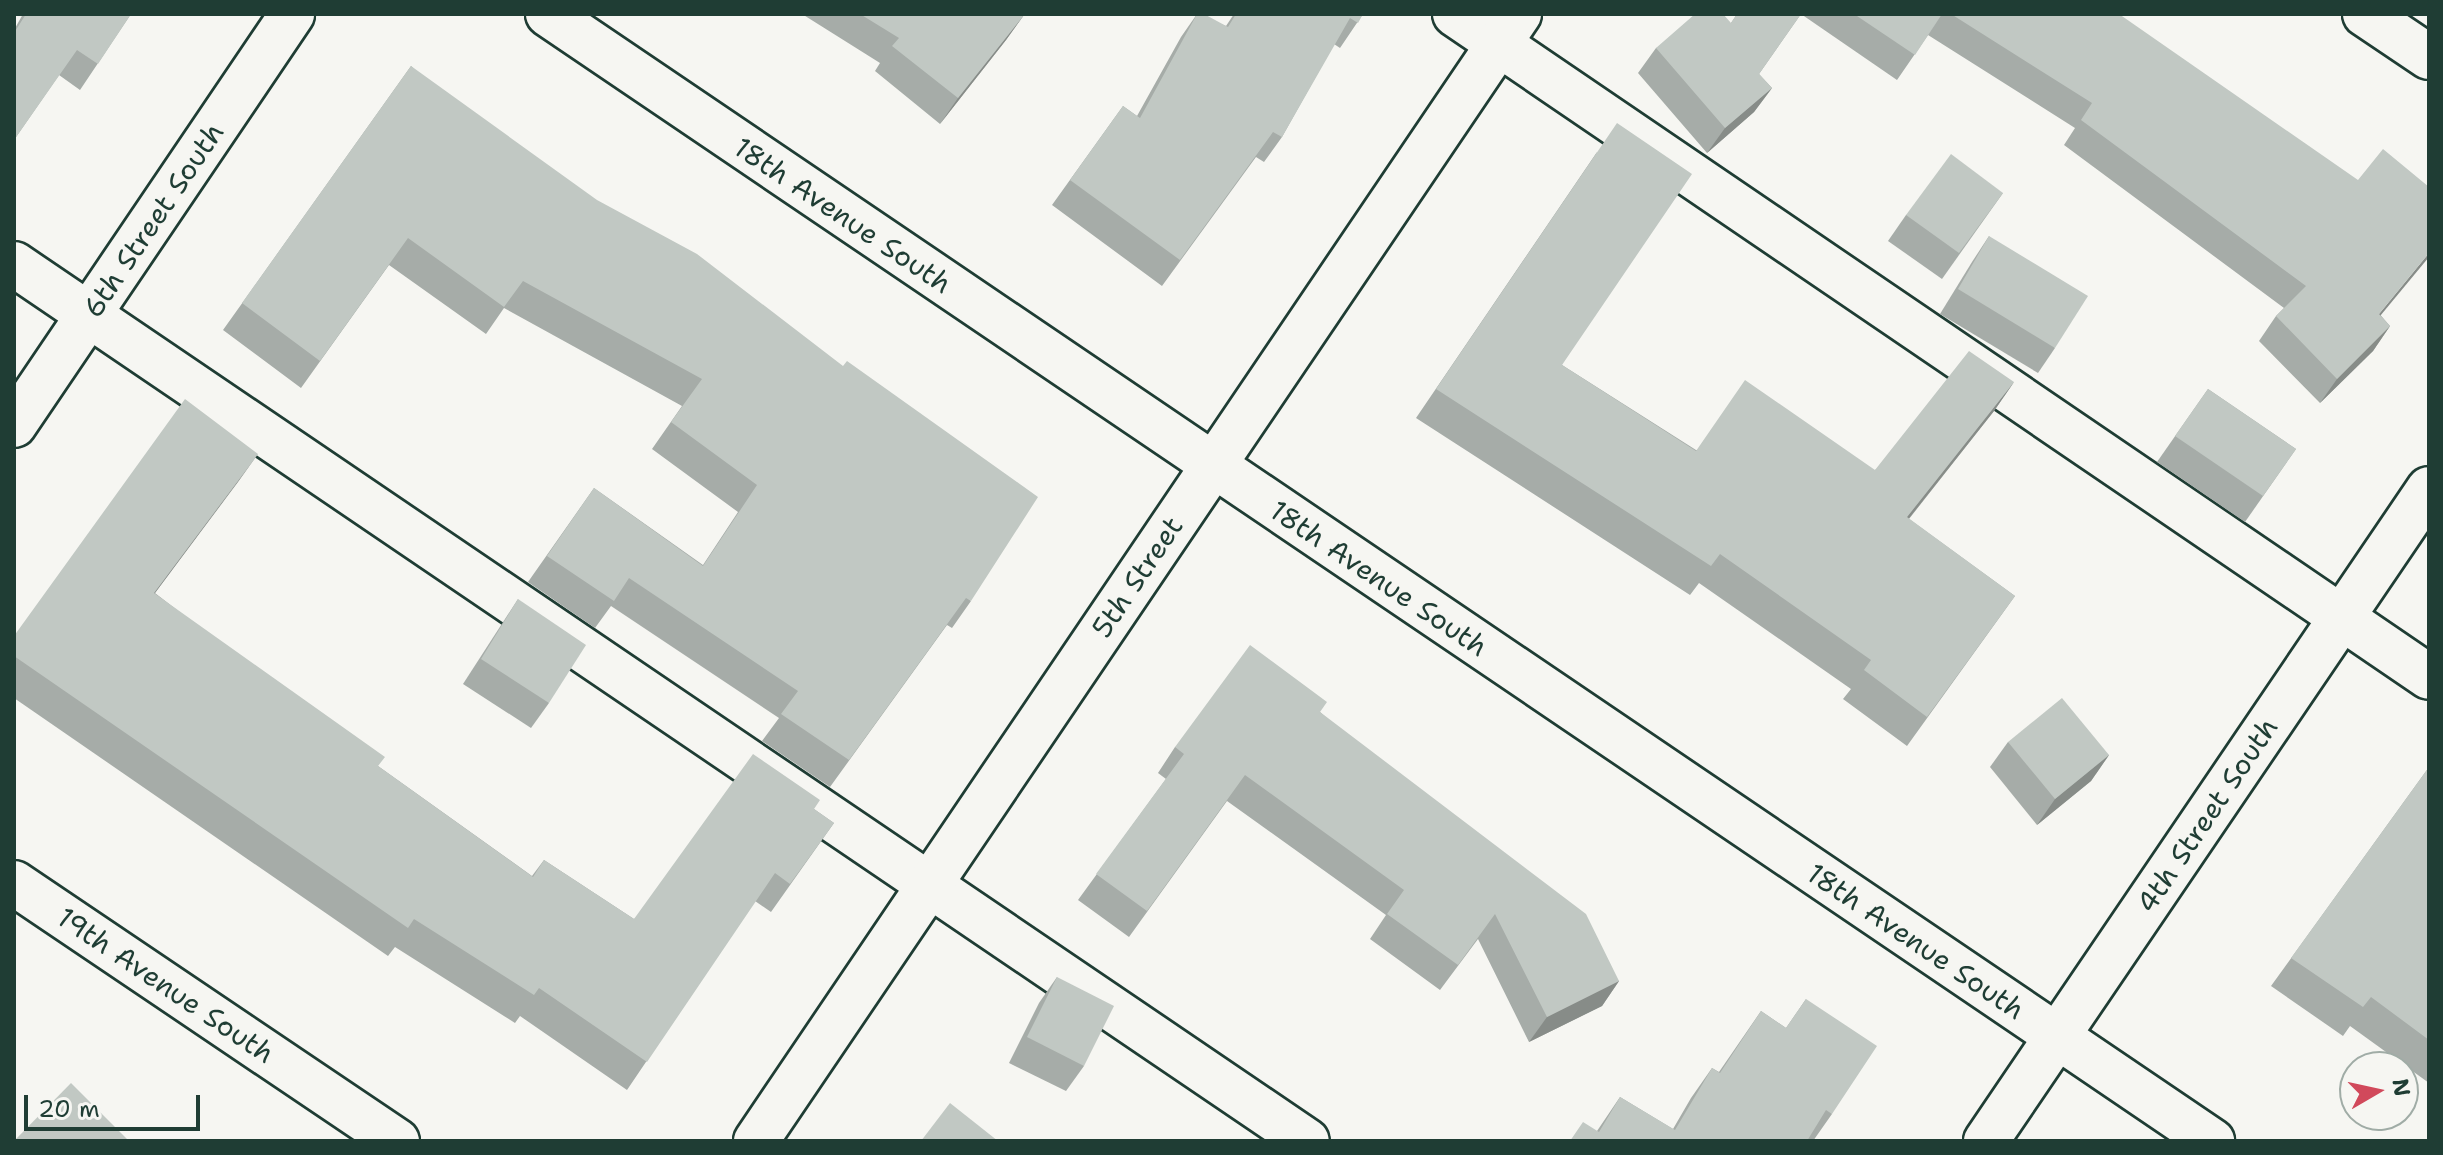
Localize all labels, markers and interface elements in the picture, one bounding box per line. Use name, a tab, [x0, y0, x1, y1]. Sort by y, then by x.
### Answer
street label: 6th Street South	[76, 116, 230, 324]
street label: 18th Avenue South	[728, 130, 958, 300]
street label: 18th Avenue South	[1264, 493, 1494, 663]
street label: 5th Street	[1084, 510, 1190, 644]
street label: 4th Street South	[2129, 711, 2285, 919]
street label: 18th Avenue South	[1801, 856, 2031, 1026]
street label: 19th Avenue South	[51, 900, 281, 1070]
north arrow	[2339, 1051, 2419, 1131]
text: N	[2386, 1077, 2417, 1098]
scale bar	[28, 1079, 204, 1129]
text: 20 m	[38, 1093, 100, 1125]

